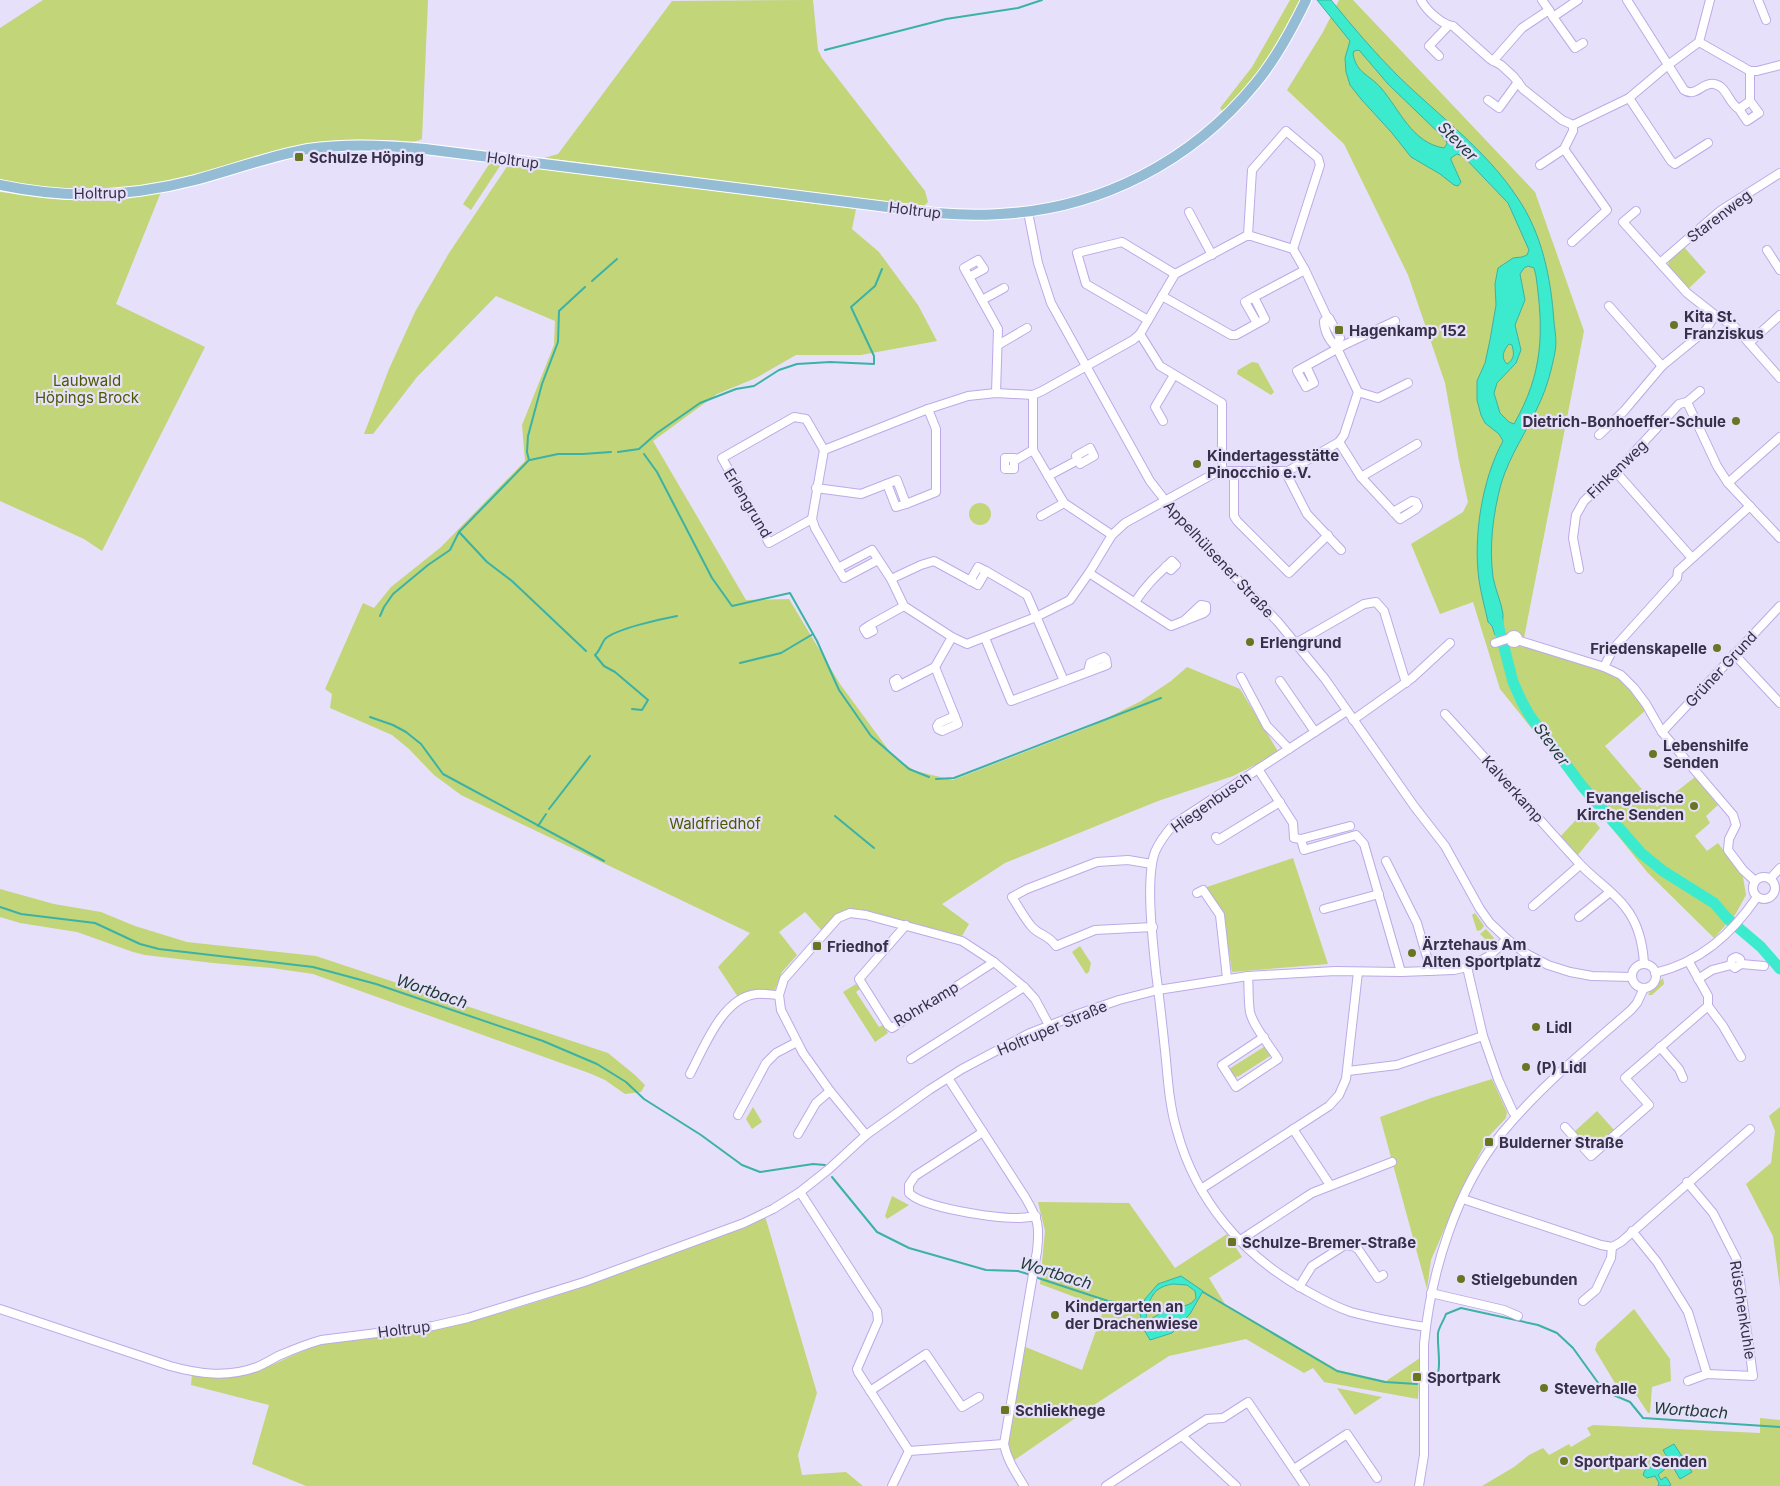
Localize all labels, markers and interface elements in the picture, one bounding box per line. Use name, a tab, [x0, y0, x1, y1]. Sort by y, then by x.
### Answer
water label: Stever	[1434, 117, 1483, 166]
street label: Holtrup	[486, 147, 540, 173]
place label: Schulze Höping	[309, 148, 424, 167]
marker: Schulze Höping	[293, 151, 305, 163]
street label: Holtrup	[74, 183, 126, 203]
street label: Starenweg	[1683, 186, 1755, 246]
street label: Holtrup	[888, 197, 942, 223]
place label: Kita St. Franziskus	[1684, 307, 1764, 343]
marker: Kita St. Franziskus	[1668, 319, 1680, 331]
place label: Hagenkamp 152	[1349, 321, 1466, 340]
marker: Hagenkamp 152	[1333, 324, 1345, 336]
park label: Laubwald Höpings Brock	[35, 371, 140, 407]
place label: Dietrich-Bonhoeffer-Schule	[1522, 412, 1726, 431]
marker: Dietrich-Bonhoeffer-Schule	[1730, 415, 1742, 427]
street label: Finkenweg	[1583, 435, 1651, 503]
place label: Kindertagesstätte Pinocchio e.V.	[1207, 446, 1339, 482]
marker: Kindertagesstätte Pinocchio e.V.	[1191, 458, 1203, 470]
street label: Erlengrund	[720, 465, 776, 541]
street label: Appelhülsener Straße	[1160, 496, 1278, 622]
street label: Grüner Grund	[1681, 627, 1761, 711]
place label: Erlengrund	[1260, 633, 1342, 652]
marker: Erlengrund	[1244, 636, 1256, 648]
place label: Friedenskapelle	[1590, 639, 1707, 658]
marker: Friedenskapelle	[1711, 642, 1723, 654]
water label: Stever	[1530, 719, 1575, 770]
place label: Lebenshilfe Senden	[1663, 736, 1749, 772]
marker: Lebenshilfe Senden	[1647, 748, 1659, 760]
street label: Kalverkamp	[1478, 751, 1548, 827]
street label: Hiegenbusch	[1167, 767, 1255, 837]
place label: Evangelische Kirche Senden	[1577, 788, 1684, 824]
marker: Evangelische Kirche Senden	[1688, 800, 1700, 812]
park label: Waldfriedhof	[669, 814, 761, 833]
place label: Ärztehaus Am Alten Sportplatz	[1422, 935, 1541, 971]
place label: Friedhof	[827, 937, 889, 956]
marker: Friedhof	[811, 940, 823, 952]
marker: Ärztehaus Am Alten Sportplatz	[1406, 947, 1418, 959]
water label: Wortbach	[394, 969, 470, 1013]
street label: Rohrkamp	[890, 977, 962, 1031]
street label: Holtruper Straße	[994, 996, 1110, 1060]
place label: Lidl	[1546, 1018, 1572, 1037]
marker: Lidl	[1530, 1021, 1542, 1033]
place label: (P) Lidl	[1536, 1058, 1587, 1077]
marker: (P) Lidl	[1520, 1061, 1532, 1073]
place label: Bulderner Straße	[1499, 1133, 1624, 1152]
marker: Bulderner Straße	[1483, 1136, 1495, 1148]
place label: Schulze-Bremer-Straße	[1242, 1233, 1416, 1252]
marker: Schulze-Bremer-Straße	[1226, 1236, 1238, 1248]
water label: Wortbach	[1018, 1253, 1094, 1293]
street label: Rüschenkuhle	[1726, 1259, 1760, 1361]
place label: Stielgebunden	[1471, 1270, 1578, 1289]
marker: Stielgebunden	[1455, 1273, 1467, 1285]
place label: Kindergarten an der Drachenwiese	[1065, 1297, 1198, 1333]
marker: Kindergarten an der Drachenwiese	[1049, 1309, 1061, 1321]
street label: Holtrup	[377, 1316, 431, 1342]
place label: Sportpark	[1427, 1368, 1501, 1387]
marker: Sportpark	[1411, 1371, 1423, 1383]
place label: Steverhalle	[1554, 1379, 1637, 1398]
marker: Steverhalle	[1538, 1382, 1550, 1394]
water label: Wortbach	[1653, 1397, 1729, 1423]
place label: Schliekhege	[1015, 1401, 1106, 1420]
marker: Schliekhege	[999, 1404, 1011, 1416]
place label: Sportpark Senden	[1574, 1452, 1707, 1471]
marker: Sportpark Senden	[1558, 1455, 1570, 1467]

